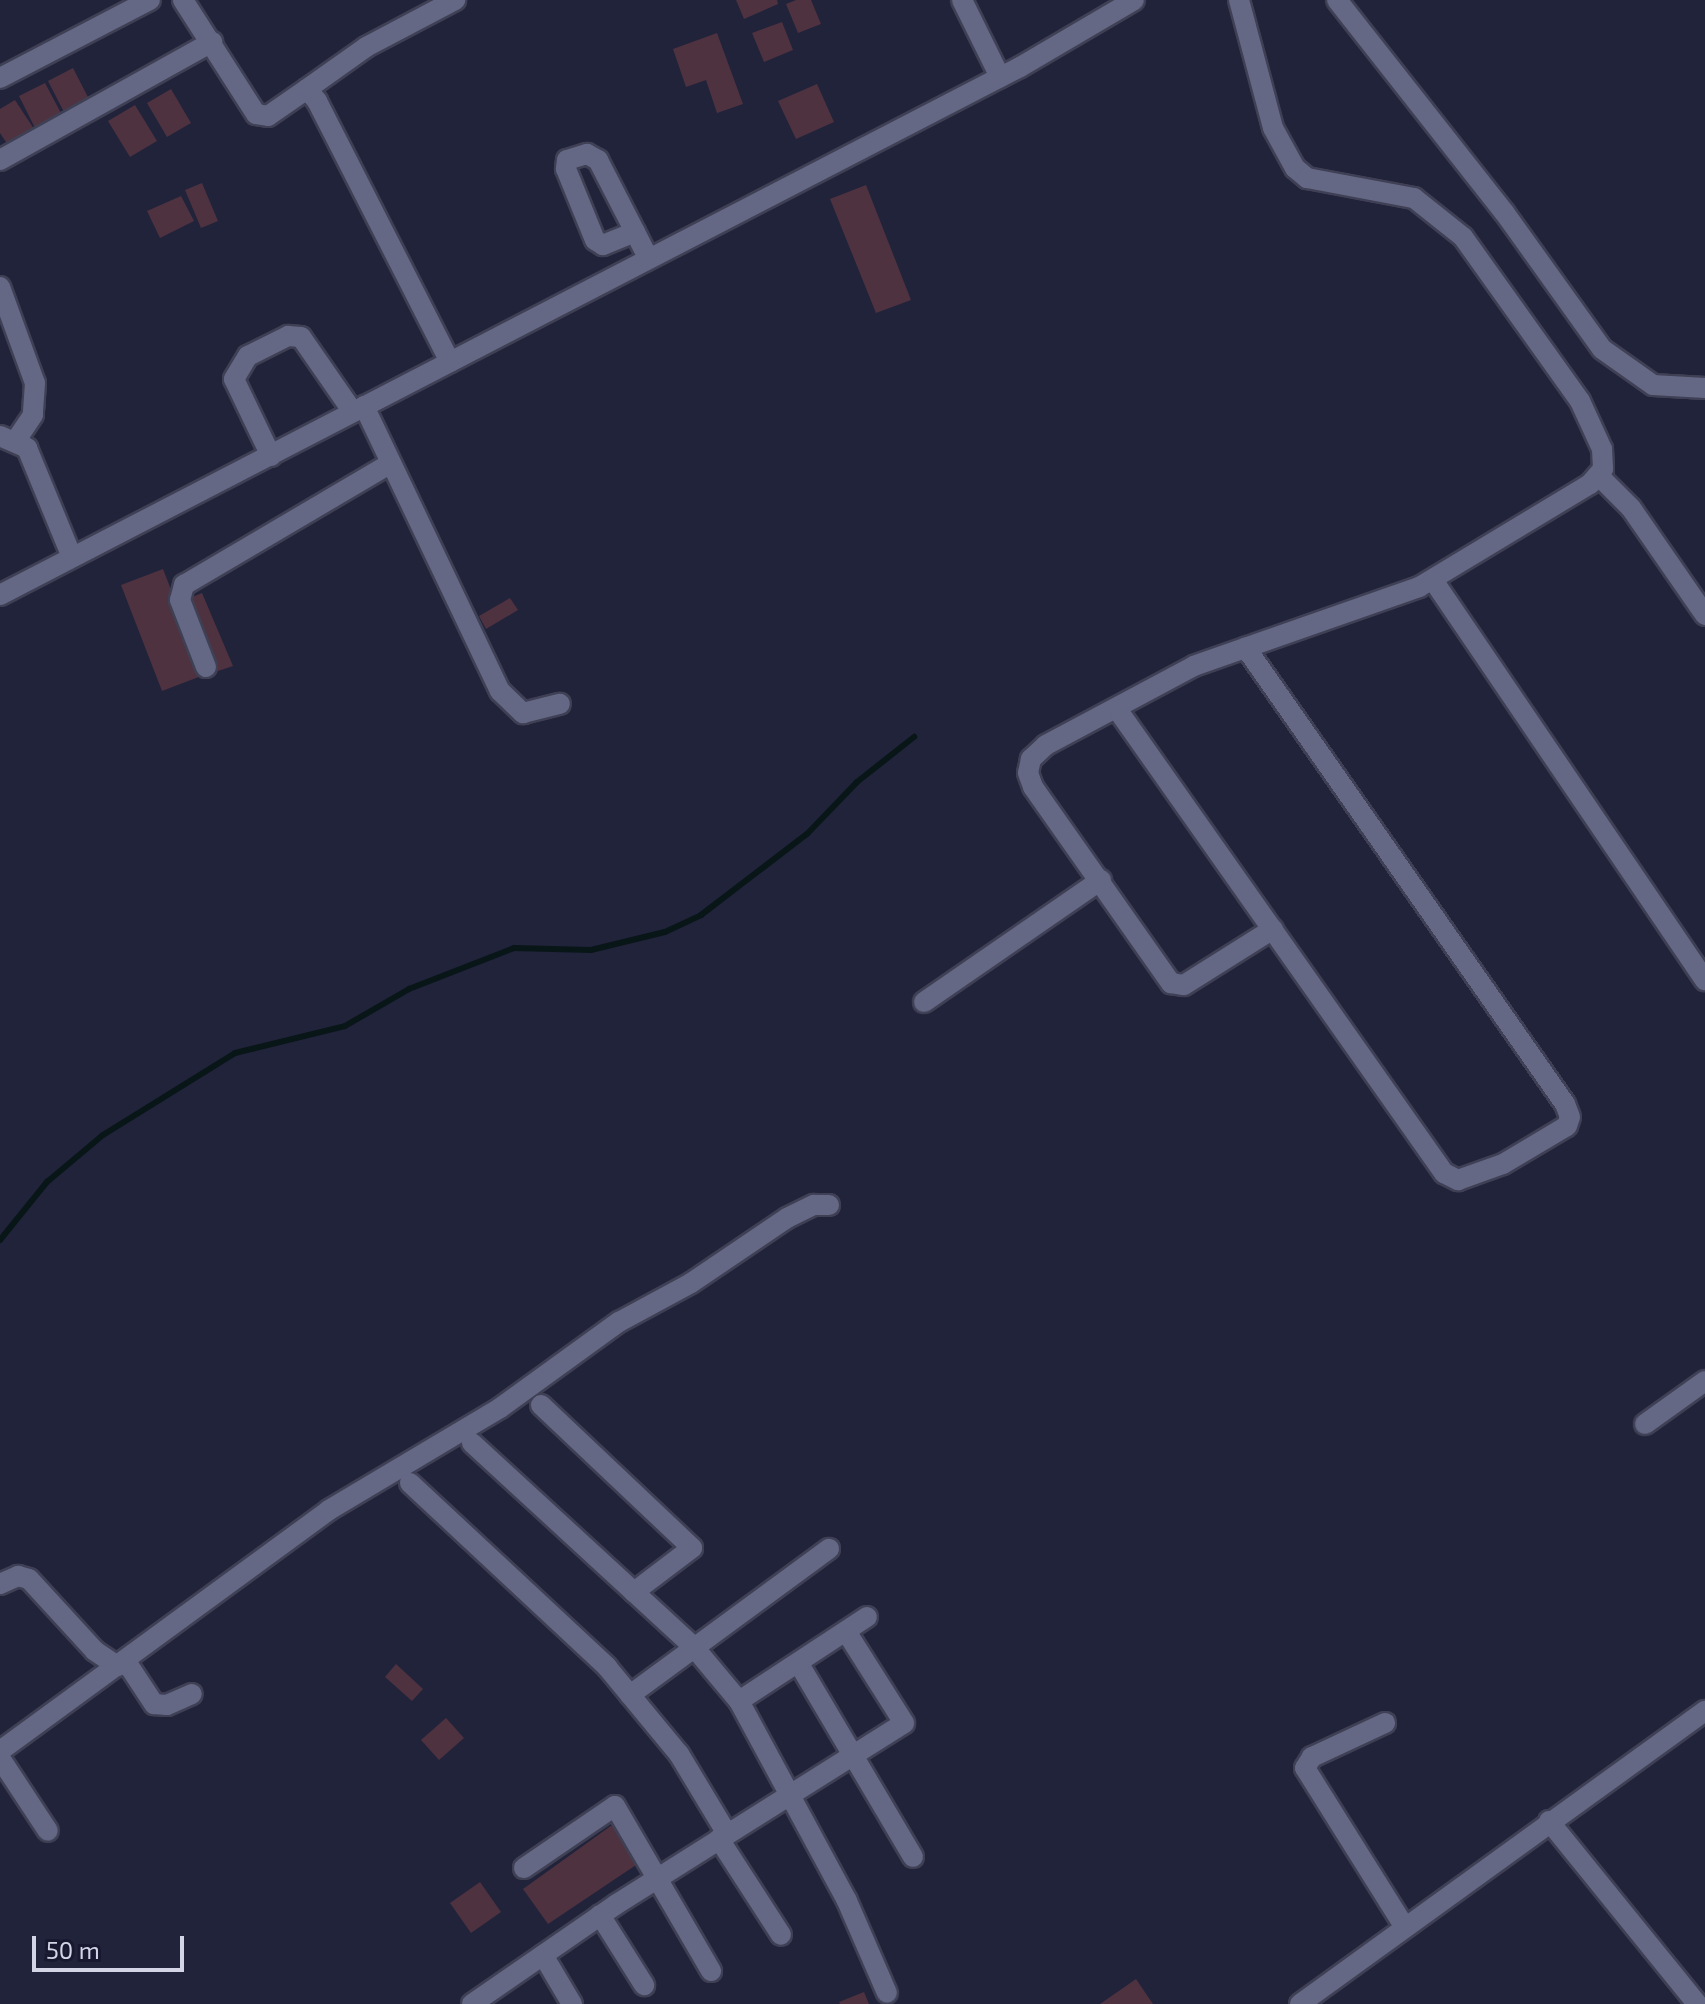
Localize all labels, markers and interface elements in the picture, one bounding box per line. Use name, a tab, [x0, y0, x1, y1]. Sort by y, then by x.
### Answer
scale bar	[36, 1920, 188, 1970]
text: 50 m	[46, 1935, 100, 1964]

